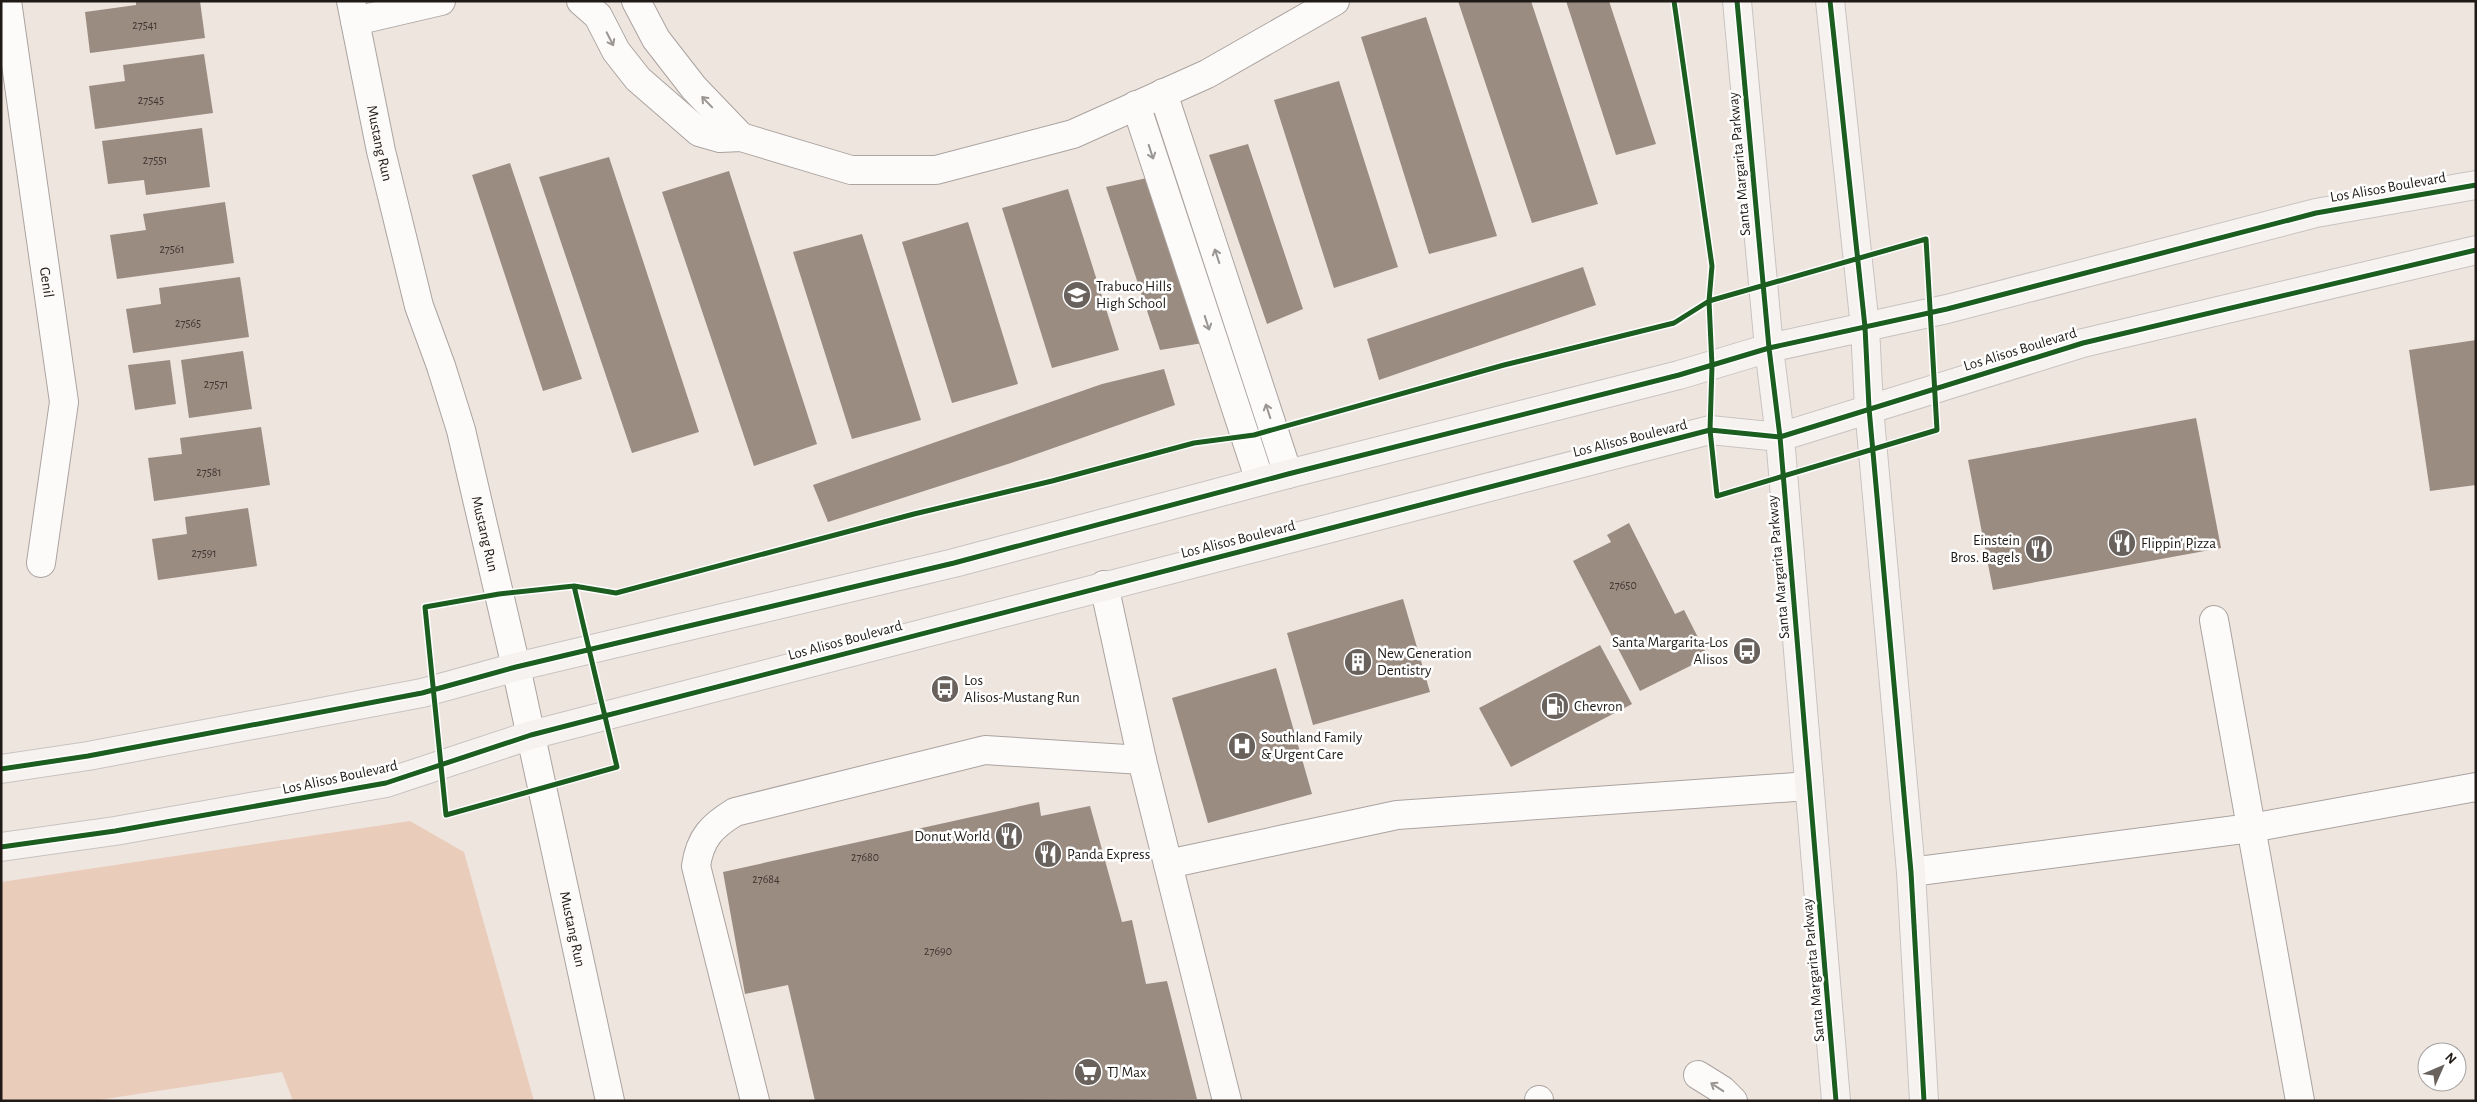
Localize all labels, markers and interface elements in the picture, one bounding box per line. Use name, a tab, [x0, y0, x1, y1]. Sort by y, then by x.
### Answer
house number: 27541	[132, 19, 158, 31]
one-way arrow	[605, 32, 615, 47]
street label: Santa Margarita Parkway	[1726, 91, 1753, 236]
house number: 27545	[138, 94, 164, 106]
one-way arrow	[701, 96, 713, 108]
street label: Mustang Run	[364, 104, 395, 183]
one-way arrow	[1147, 143, 1156, 159]
house number: 27551	[143, 154, 167, 166]
street label: Los Alisos Boulevard	[2329, 170, 2447, 205]
house number: 27561	[159, 243, 185, 255]
one-way arrow	[1211, 249, 1221, 265]
street label: Genil	[37, 266, 56, 299]
place label: Trabuco Hills High School	[1096, 279, 1172, 311]
school or university icon: Trabuco Hills High School	[1062, 280, 1092, 310]
one-way arrow	[1203, 314, 1213, 330]
house number: 27565	[175, 317, 201, 329]
street label: Los Alisos Boulevard	[1962, 325, 2079, 374]
house number: 27571	[204, 378, 228, 390]
one-way arrow	[1262, 403, 1272, 419]
street label: Los Alisos Boulevard	[1571, 417, 1689, 460]
house number: 27581	[196, 466, 222, 478]
street label: Santa Margarita Parkway	[1765, 494, 1792, 639]
street label: Mustang Run	[469, 495, 501, 573]
street label: Los Alisos Boulevard	[1179, 518, 1297, 561]
restaurant icon: Flippin' Pizza	[2107, 528, 2137, 558]
place label: Einstein Bros. Bagels	[1950, 533, 2020, 565]
restaurant icon: Einstein Bros. Bagels	[2024, 534, 2054, 564]
place label: Flippin' Pizza	[2141, 536, 2216, 551]
house number: 27591	[191, 547, 217, 559]
house number: 27650	[1609, 579, 1637, 591]
street label: Los Alisos Boulevard	[786, 618, 904, 663]
place label: Santa Margarita-Los Alisos	[1612, 635, 1728, 667]
bus stop icon: Santa Margarita-Los Alisos	[1732, 636, 1762, 666]
place label: New Generation Dentistry	[1377, 646, 1472, 678]
building icon: New Generation Dentistry	[1343, 647, 1373, 677]
place label: Los Alisos-Mustang Run	[964, 673, 1080, 705]
bus stop icon: Los Alisos-Mustang Run	[930, 674, 960, 704]
fuel station icon: Chevron	[1540, 691, 1570, 721]
place label: Chevron	[1574, 699, 1623, 714]
place label: Southland Family & Urgent Care	[1261, 730, 1363, 762]
hospital icon: Southland Family & Urgent Care	[1227, 731, 1257, 761]
street label: Los Alisos Boulevard	[281, 758, 399, 797]
restaurant icon: Donut World	[994, 821, 1024, 851]
place label: Donut World	[914, 829, 990, 844]
restaurant icon: Panda Express	[1033, 839, 1063, 869]
place label: Panda Express	[1067, 847, 1150, 862]
house number: 27680	[851, 851, 879, 863]
house number: 27684	[752, 873, 780, 885]
street label: Mustang Run	[557, 890, 588, 969]
street label: Santa Margarita Parkway	[1800, 897, 1827, 1042]
house number: 27690	[924, 945, 952, 957]
north arrow	[2417, 1042, 2467, 1092]
text: N	[2442, 1050, 2459, 1067]
supermarket icon: TJ Max	[1073, 1057, 1103, 1087]
place label: TJ Max	[1107, 1065, 1147, 1080]
one-way arrow	[1710, 1081, 1724, 1091]

